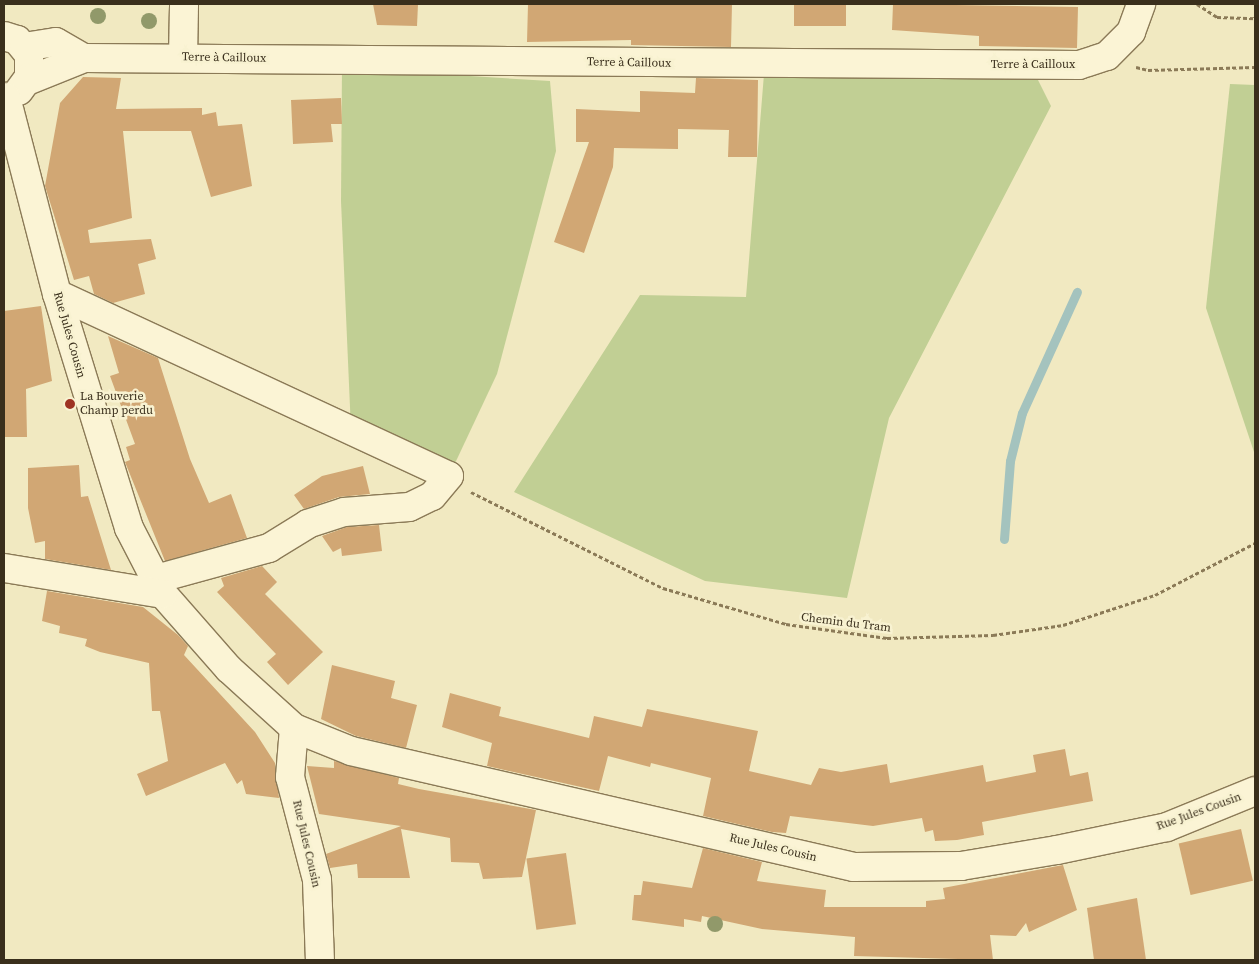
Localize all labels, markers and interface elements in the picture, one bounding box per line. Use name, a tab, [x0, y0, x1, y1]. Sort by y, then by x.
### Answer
street label: Terre à Cailloux	[182, 50, 266, 66]
street label: Terre à Cailloux	[587, 55, 671, 71]
street label: Terre à Cailloux	[991, 58, 1075, 72]
street label: Rue Jules Cousin	[50, 290, 88, 380]
place label: La Bouverie Champ perdu	[80, 390, 153, 418]
marker: La Bouverie Champ perdu	[64, 398, 76, 410]
street label: Chemin du Tram	[800, 610, 892, 636]
street label: Rue Jules Cousin	[1155, 790, 1243, 834]
street label: Rue Jules Cousin	[289, 799, 323, 889]
street label: Rue Jules Cousin	[728, 831, 818, 865]

